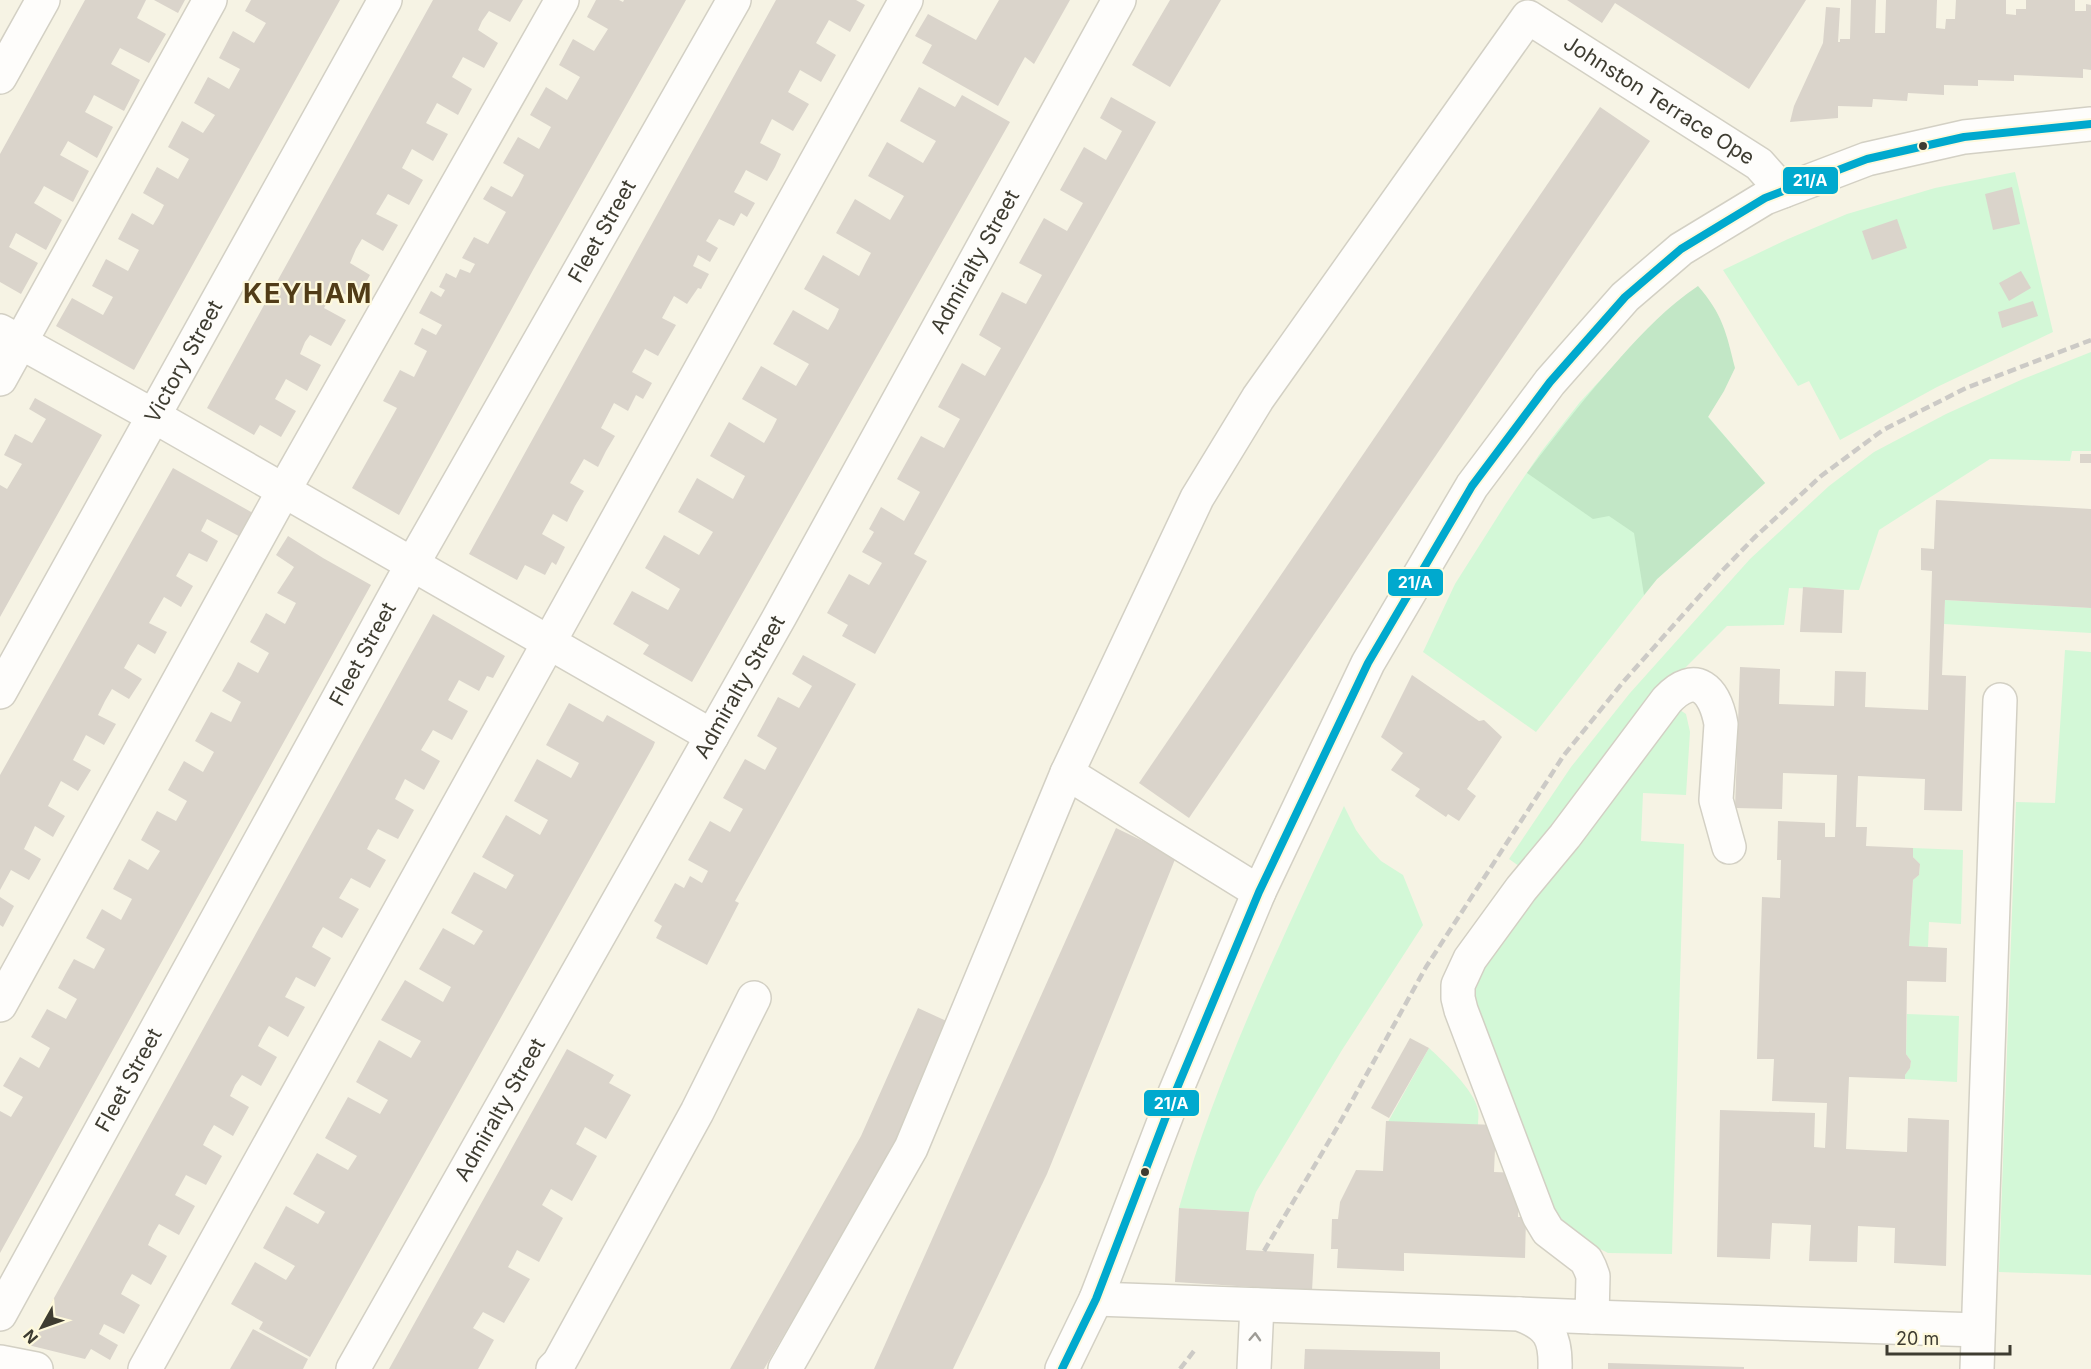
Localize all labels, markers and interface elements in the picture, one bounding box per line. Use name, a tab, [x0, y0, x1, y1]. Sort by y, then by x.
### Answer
street label: Johnston Terrace Ope	[1559, 30, 1759, 170]
unlabelled marker	[1917, 140, 1929, 152]
line badge: 21/A	[1782, 166, 1839, 195]
text: 21/A	[1793, 170, 1827, 190]
street label: Fleet Street	[563, 175, 641, 287]
street label: Admiralty Street	[925, 185, 1024, 338]
district label: KEYHAM	[243, 277, 373, 310]
street label: Victory Street	[139, 296, 227, 427]
line badge: 21/A	[1387, 568, 1444, 597]
text: 21/A	[1398, 572, 1432, 592]
street label: Fleet Street	[324, 598, 401, 710]
street label: Admiralty Street	[689, 611, 790, 763]
street label: Fleet Street	[90, 1024, 167, 1136]
street label: Admiralty Street	[449, 1034, 550, 1185]
line badge: 21/A	[1143, 1089, 1200, 1117]
text: 21/A	[1154, 1093, 1188, 1113]
unlabelled marker	[1139, 1166, 1151, 1178]
north arrow	[12, 1297, 72, 1357]
scale bar	[1887, 1318, 2010, 1356]
text: N	[19, 1326, 42, 1348]
text: 20 m	[1896, 1328, 1939, 1349]
one-way arrow	[1249, 1332, 1262, 1341]

